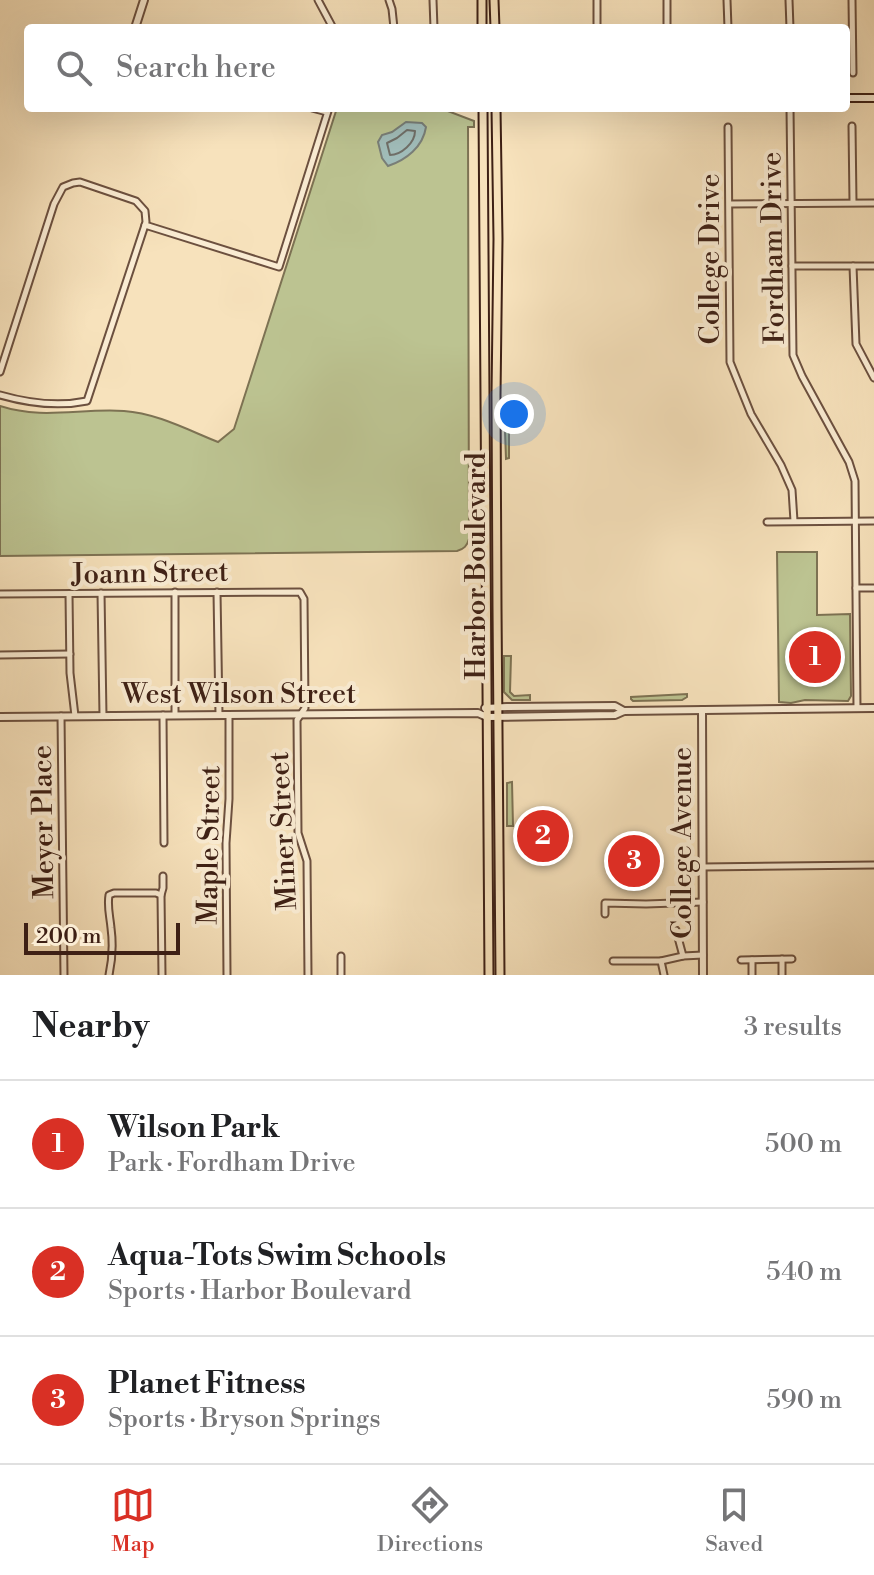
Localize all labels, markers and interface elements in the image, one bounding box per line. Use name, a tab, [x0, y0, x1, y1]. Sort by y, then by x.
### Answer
search box	[24, 24, 850, 112]
icon: search	[52, 46, 96, 90]
text: Search here	[116, 49, 276, 87]
street label: Fordham Drive	[754, 151, 793, 344]
street label: College Drive	[693, 173, 728, 345]
your location	[494, 394, 534, 434]
street label: Harbor Boulevard	[459, 452, 494, 680]
street label: Joann Street	[70, 555, 229, 592]
pin: 1	[789, 627, 841, 687]
street label: West Wilson Street	[121, 677, 356, 712]
street label: Meyer Place	[25, 745, 62, 899]
street label: College Avenue	[665, 747, 700, 939]
street label: Miner Street	[262, 751, 305, 911]
street label: Maple Street	[191, 765, 228, 925]
pin: 2	[517, 806, 569, 866]
pin: 3	[608, 831, 660, 891]
scale bar	[24, 919, 180, 955]
text: 200 m	[36, 923, 102, 950]
text: Nearby	[32, 1006, 150, 1048]
text: 3 results	[744, 1011, 842, 1043]
text: Wilson Park	[108, 1109, 279, 1147]
text: 1	[52, 1128, 64, 1160]
text: 500 m	[765, 1128, 842, 1160]
text: Park · Fordham Drive	[108, 1147, 356, 1179]
text: Aqua-Tots Swim Schools	[108, 1237, 446, 1275]
text: 2	[50, 1256, 66, 1288]
text: 540 m	[766, 1256, 842, 1288]
text: Sports · Harbor Boulevard	[108, 1275, 411, 1307]
text: Planet Fitness	[108, 1365, 306, 1403]
text: 3	[50, 1384, 66, 1416]
text: 590 m	[767, 1384, 842, 1416]
text: Sports · Bryson Springs	[108, 1403, 381, 1435]
tab: Map	[111, 1483, 155, 1558]
tab: Directions	[377, 1483, 483, 1558]
tab: Saved	[705, 1483, 763, 1558]

